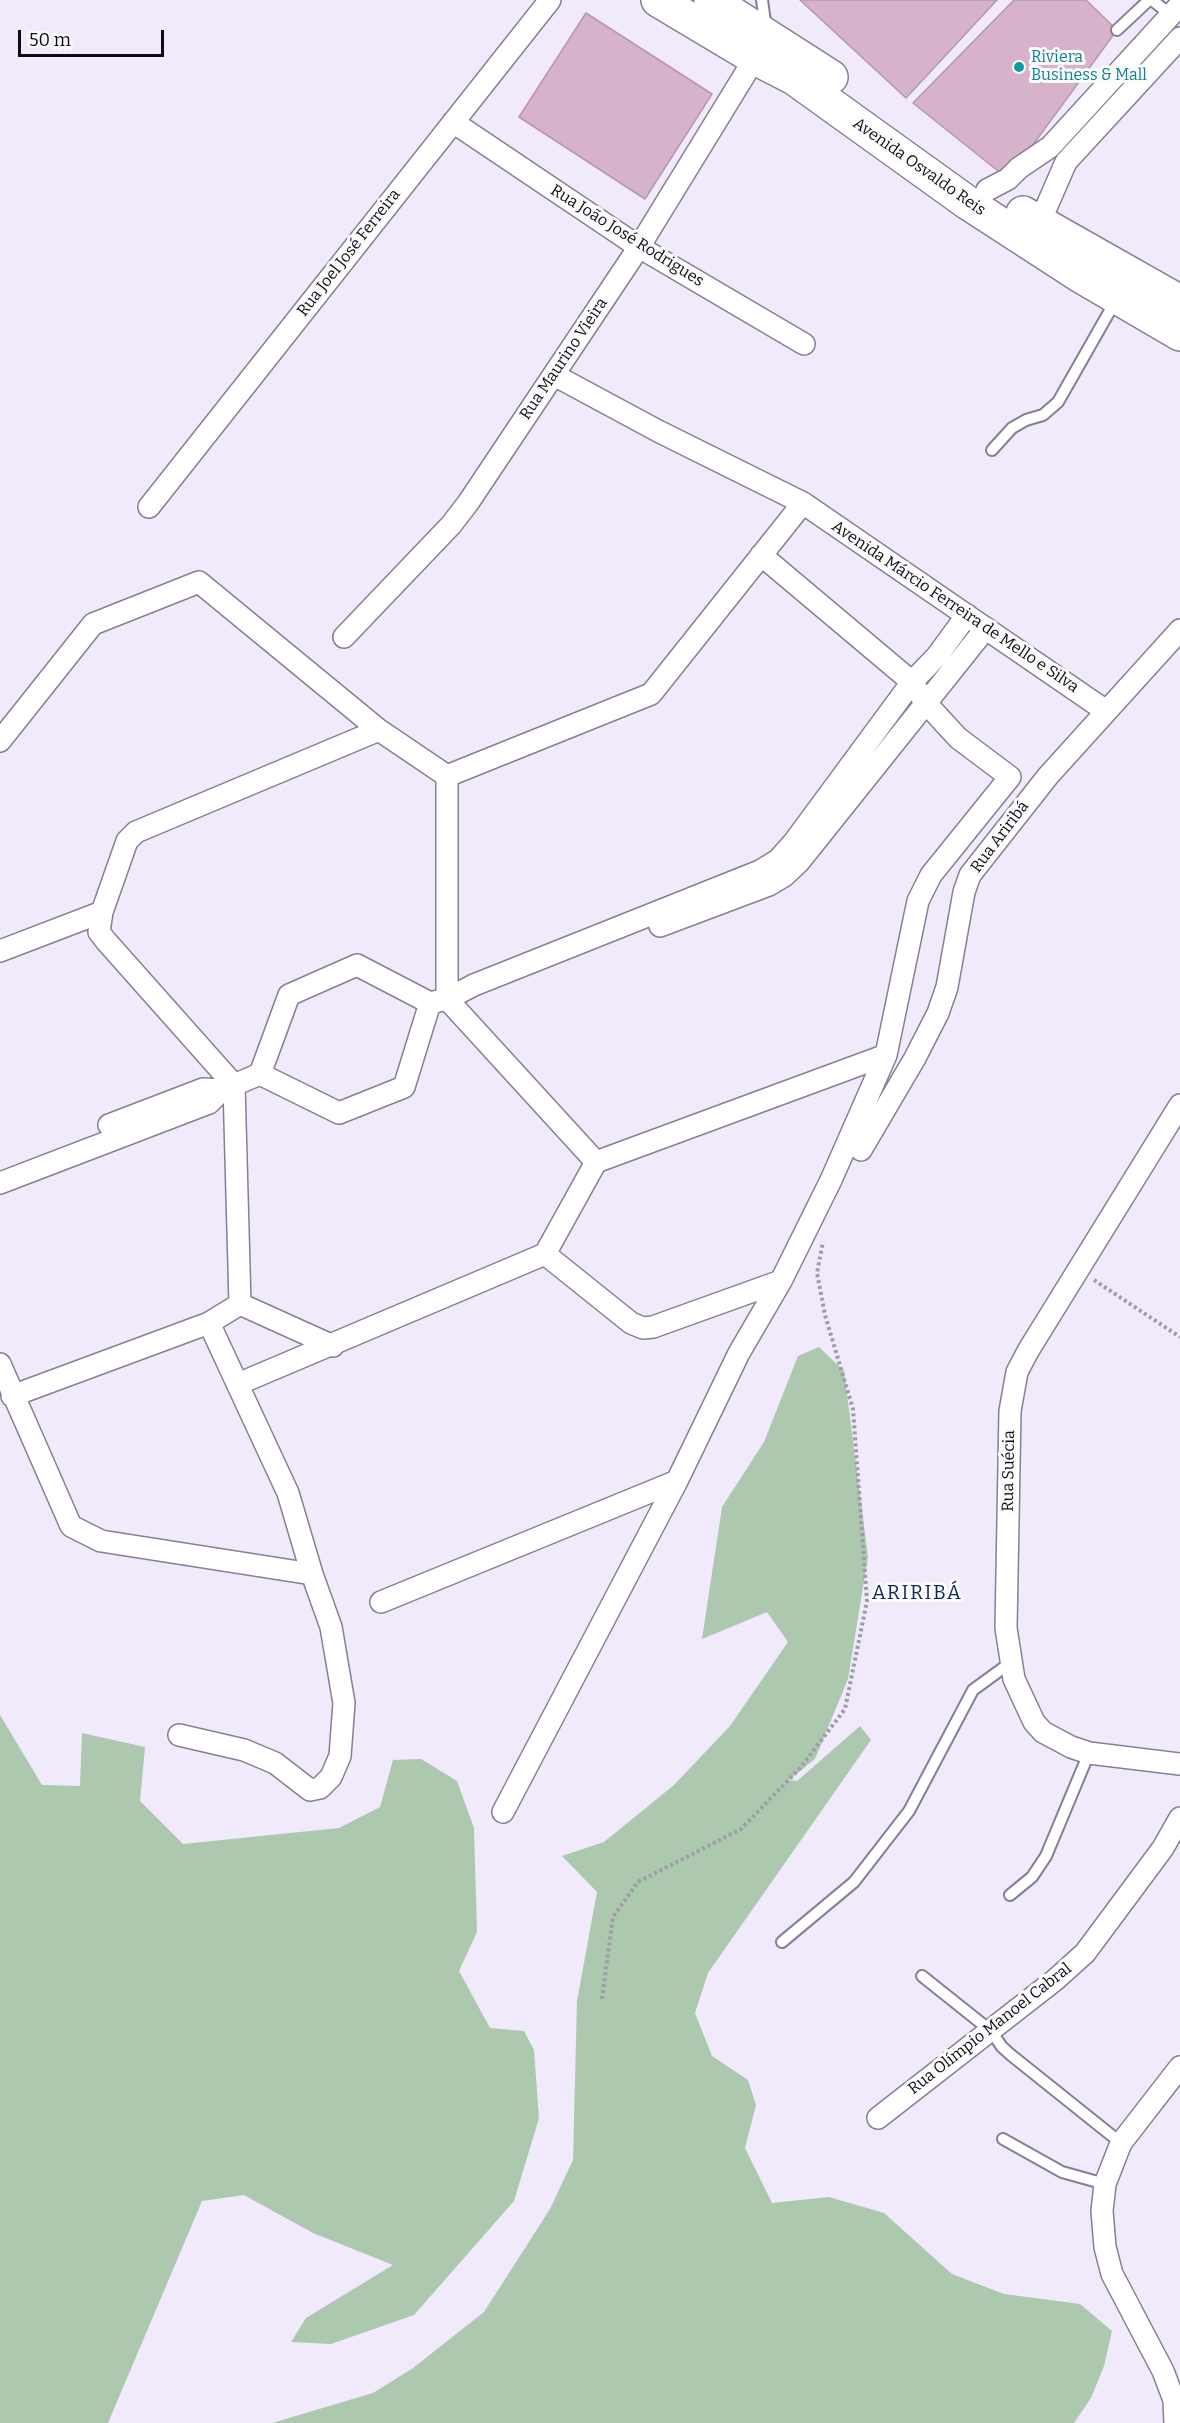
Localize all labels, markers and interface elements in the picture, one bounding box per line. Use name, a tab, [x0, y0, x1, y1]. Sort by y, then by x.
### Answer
scale bar	[21, 18, 166, 56]
text: 50 m	[29, 29, 71, 51]
place label: Riviera Business & Mall	[1031, 48, 1147, 86]
marker: Riviera Business & Mall	[1012, 60, 1026, 74]
street label: Avenida Osvaldo Reis	[849, 114, 989, 220]
street label: Rua João José Rodrigues	[547, 181, 707, 291]
street label: Rua Joel José Ferreira	[293, 186, 405, 320]
street label: Rua Maurino Vieira	[516, 294, 612, 424]
street label: Avenida Márcio Ferreira de Mello e Silva	[828, 517, 1082, 697]
street label: Rua Ariribá	[967, 798, 1033, 876]
street label: Rua Suécia	[999, 1430, 1019, 1512]
district label: ARIRIBÁ	[872, 1581, 962, 1605]
street label: Rua Olímpio Manoel Cabral	[905, 1959, 1075, 2099]

